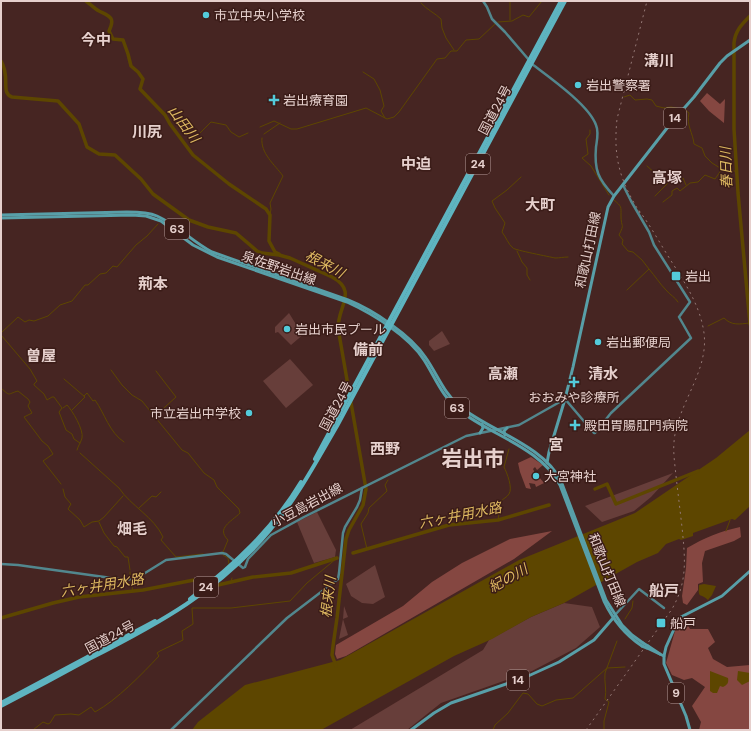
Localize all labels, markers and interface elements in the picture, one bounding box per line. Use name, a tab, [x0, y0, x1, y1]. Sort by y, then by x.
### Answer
place label: 市立中央小学校	[214, 7, 305, 24]
marker: 市立中央小学校	[201, 10, 211, 20]
district label: 今中	[81, 30, 111, 50]
district label: 溝川	[644, 51, 674, 71]
place label: 岩出警察署	[586, 77, 651, 94]
marker: 岩出警察署	[573, 80, 583, 90]
street label: 国道24号	[475, 82, 515, 138]
place label: 岩出療育園	[283, 92, 348, 109]
marker: 岩出療育園	[268, 94, 280, 106]
water label: 山田川	[164, 102, 205, 148]
road number: 14	[664, 108, 686, 128]
district label: 川尻	[132, 122, 162, 142]
water label: 春日川	[716, 145, 736, 189]
district label: 中迫	[401, 154, 431, 174]
road number: 24	[466, 154, 490, 174]
district label: 高塚	[652, 168, 682, 188]
district label: 大町	[525, 195, 555, 215]
street label: 和歌山打田線	[572, 210, 604, 290]
road number: 63	[165, 219, 189, 239]
water label: 根来川	[302, 246, 350, 283]
street label: 泉佐野岩出線	[239, 247, 319, 289]
place label: 岩出	[685, 268, 711, 285]
marker: 岩出	[670, 270, 682, 282]
district label: 荊本	[138, 274, 168, 294]
place label: 岩出市民プール	[295, 321, 386, 338]
marker: 岩出市民プール	[282, 324, 292, 334]
place label: 岩出郵便局	[606, 334, 671, 351]
marker: 岩出郵便局	[593, 337, 603, 347]
district label: 備前	[353, 340, 383, 360]
district label: 曽屋	[26, 346, 56, 366]
district label: 高瀬	[488, 364, 518, 384]
district label: 清水	[588, 364, 618, 384]
marker: おおみや診療所	[568, 376, 580, 388]
street label: 国道24号	[316, 378, 356, 434]
place label: おおみや診療所	[528, 389, 620, 406]
road number: 63	[445, 398, 469, 418]
place label: 市立岩出中学校	[150, 405, 241, 422]
marker: 市立岩出中学校	[244, 408, 254, 418]
place label: 殿田胃腸肛門病院	[584, 417, 688, 434]
marker: 殿田胃腸肛門病院	[569, 419, 581, 431]
district label: 宮	[548, 435, 564, 455]
district label: 西野	[370, 439, 400, 459]
district label: 岩出市	[442, 445, 505, 473]
place label: 大宮神社	[544, 468, 596, 485]
marker: 大宮神社	[531, 471, 541, 481]
street label: 小豆島岩出線	[269, 479, 345, 531]
water label: 六ヶ井用水路	[417, 498, 504, 532]
district label: 畑毛	[117, 519, 147, 539]
street label: 和歌山打田線	[585, 531, 629, 609]
water label: 紀の川	[485, 559, 532, 596]
water label: 六ヶ井用水路	[59, 569, 146, 600]
water label: 根来川	[317, 573, 340, 619]
road number: 24	[194, 577, 218, 597]
district label: 船戸	[649, 581, 679, 601]
place label: 船戸	[670, 615, 696, 632]
street label: 国道24号	[82, 617, 138, 657]
marker: 船戸	[655, 617, 667, 629]
road number: 14	[507, 670, 529, 690]
road number: 9	[668, 683, 684, 703]

